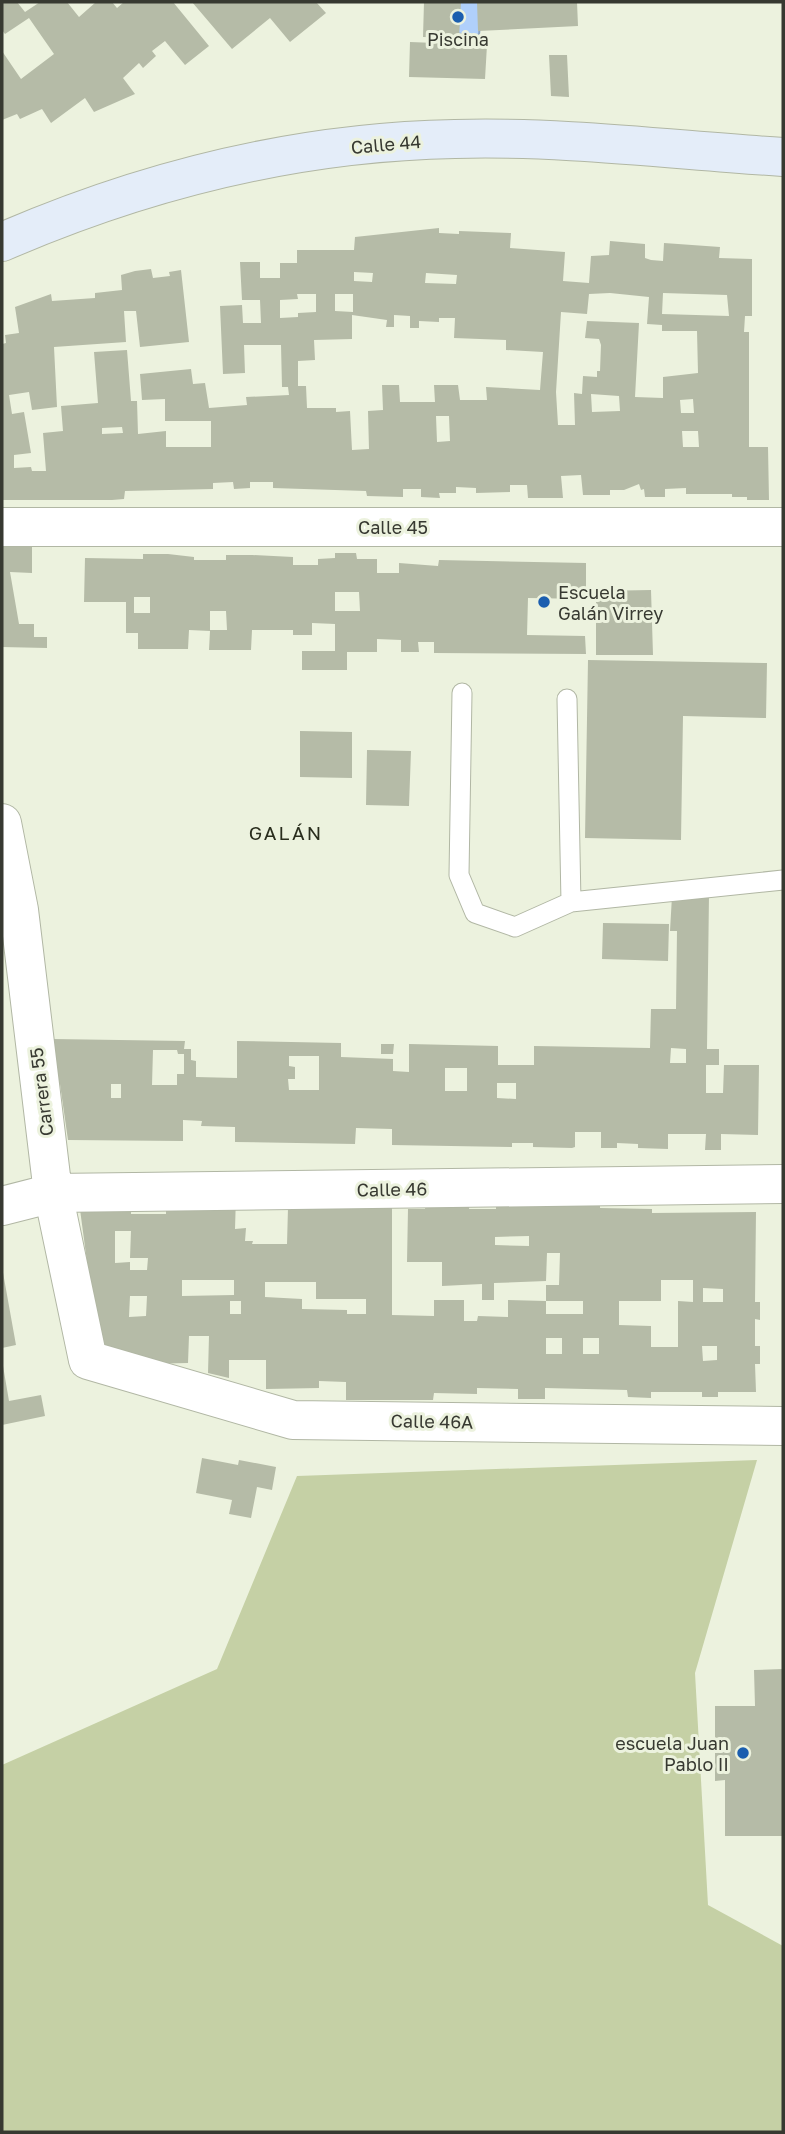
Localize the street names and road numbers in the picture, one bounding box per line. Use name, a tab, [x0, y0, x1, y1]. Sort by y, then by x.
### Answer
street label: Calle 44	[350, 130, 422, 158]
street label: Calle 45	[358, 516, 428, 538]
street label: Carrera 55	[25, 1046, 57, 1138]
street label: Calle 46	[357, 1177, 427, 1201]
street label: Calle 46A	[391, 1409, 473, 1433]

